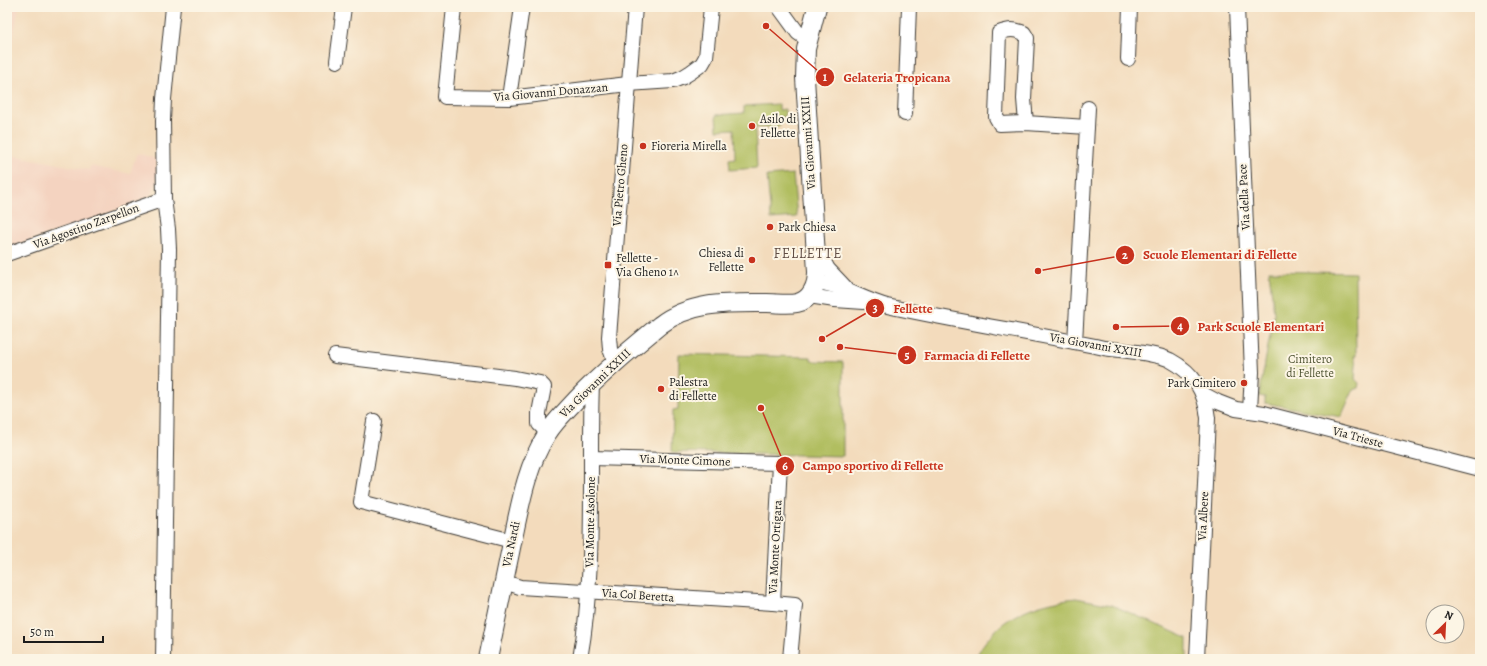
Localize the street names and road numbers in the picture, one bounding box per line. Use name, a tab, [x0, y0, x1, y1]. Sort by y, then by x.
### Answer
street label: Via Giovanni Donazzan	[492, 79, 609, 105]
street label: Via Giovanni XXIII	[797, 96, 819, 191]
street label: Via Pietro Gheno	[608, 143, 632, 228]
street label: Via della Pace	[1234, 164, 1254, 231]
street label: Via Agostino Zarpellon	[30, 199, 141, 253]
street label: Via Giovanni XXIII	[1048, 329, 1143, 361]
street label: Via Giovanni XXIII	[555, 345, 634, 422]
street label: Via Trieste	[1330, 422, 1385, 451]
street label: Via Monte Cimone	[638, 450, 731, 470]
street label: Via Monte Asolone	[581, 476, 599, 569]
street label: Via Albere	[1194, 491, 1212, 542]
street label: Via Monte Ortigara	[764, 499, 785, 595]
street label: Via Nardi	[498, 520, 524, 569]
street label: Via Col Beretta	[600, 584, 675, 606]

